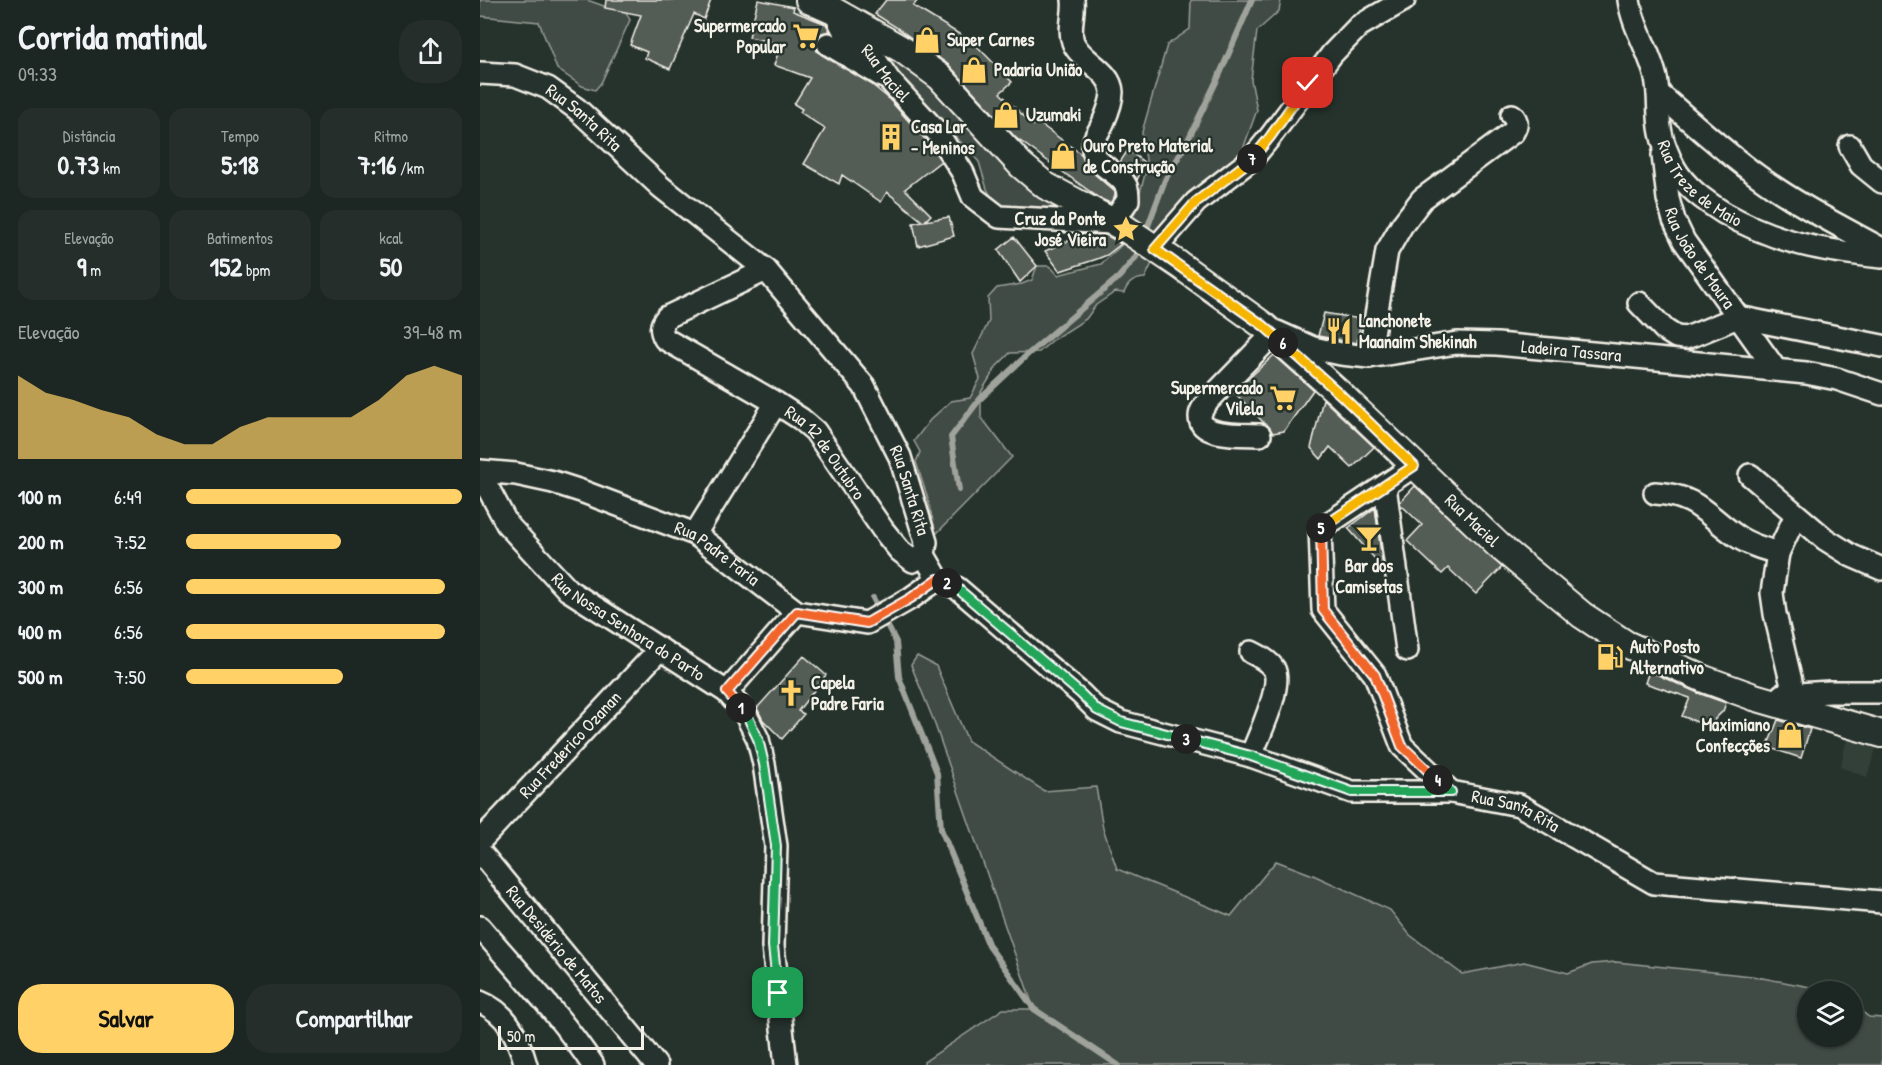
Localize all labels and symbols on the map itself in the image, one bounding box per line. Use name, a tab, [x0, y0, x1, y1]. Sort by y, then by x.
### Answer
place label: Supermercado Popular	[694, 13, 787, 60]
supermarket icon: Supermercado Popular	[791, 21, 821, 51]
shop icon: Super Carnes	[912, 25, 942, 55]
place label: Super Carnes	[947, 27, 1035, 53]
street label: Rua Maciel	[857, 37, 916, 107]
shop icon: Padaria União	[959, 55, 989, 85]
place label: Padaria União	[994, 57, 1083, 82]
pin	[1282, 57, 1333, 108]
street label: Rua Santa Rita	[541, 77, 628, 157]
shop icon: Uzumaki	[991, 100, 1021, 130]
place label: Uzumaki	[1026, 102, 1082, 127]
place label: Casa Lar - Meninos	[911, 114, 975, 160]
building icon: Casa Lar - Meninos	[876, 122, 906, 152]
place label: Ouro Preto Material de Construção	[1083, 133, 1214, 179]
street label: Rua Treze de Maio	[1652, 137, 1746, 233]
shop icon: Ouro Preto Material de Construção	[1048, 141, 1078, 171]
pin: 7	[1237, 144, 1267, 174]
street label: Rua João de Moura	[1659, 205, 1742, 314]
place label: Cruz da Ponte José Vieira	[1015, 206, 1107, 252]
place icon: Cruz da Ponte José Vieira	[1111, 214, 1141, 244]
place label: Lanchonete Maanaim Shekinah	[1359, 308, 1477, 354]
restaurant icon: Lanchonete Maanaim Shekinah	[1324, 316, 1354, 346]
pin: 6	[1268, 328, 1298, 358]
street label: Ladeira Tassara	[1520, 333, 1623, 368]
place label: Supermercado Vilela	[1171, 375, 1264, 421]
supermarket icon: Supermercado Vilela	[1268, 383, 1298, 413]
street label: Rua 12 de Outubro	[780, 399, 872, 505]
street label: Rua Santa Rita	[884, 441, 936, 538]
street label: Rua Maciel	[1440, 488, 1506, 552]
pin: 5	[1306, 513, 1336, 543]
street label: Rua Padre Faria	[671, 514, 765, 591]
bar icon: Bar dos Camisetas	[1354, 523, 1384, 553]
place label: Bar dos Camisetas	[1335, 553, 1403, 599]
street label: Rua Nossa Senhora do Parto	[546, 567, 710, 687]
pin: 2	[932, 568, 962, 598]
place label: Auto Posto Alternativo	[1630, 634, 1704, 680]
fuel station icon: Auto Posto Alternativo	[1595, 642, 1625, 672]
place label: Capela Padre Faria	[811, 670, 885, 716]
church icon: Capela Padre Faria	[776, 678, 806, 708]
street label: Rua Frederico Ozanan	[513, 685, 627, 804]
pin: 1	[726, 693, 756, 723]
place label: Maximiano Confecções	[1696, 712, 1771, 758]
shop icon: Maximiano Confecções	[1775, 720, 1805, 750]
pin: 3	[1171, 724, 1201, 754]
pin: 4	[1423, 765, 1453, 795]
street label: Rua Santa Rita	[1470, 783, 1564, 838]
street label: Rua Desidério de Matos	[501, 880, 613, 1009]
pin	[752, 967, 803, 1018]
scale bar	[498, 1023, 644, 1050]

